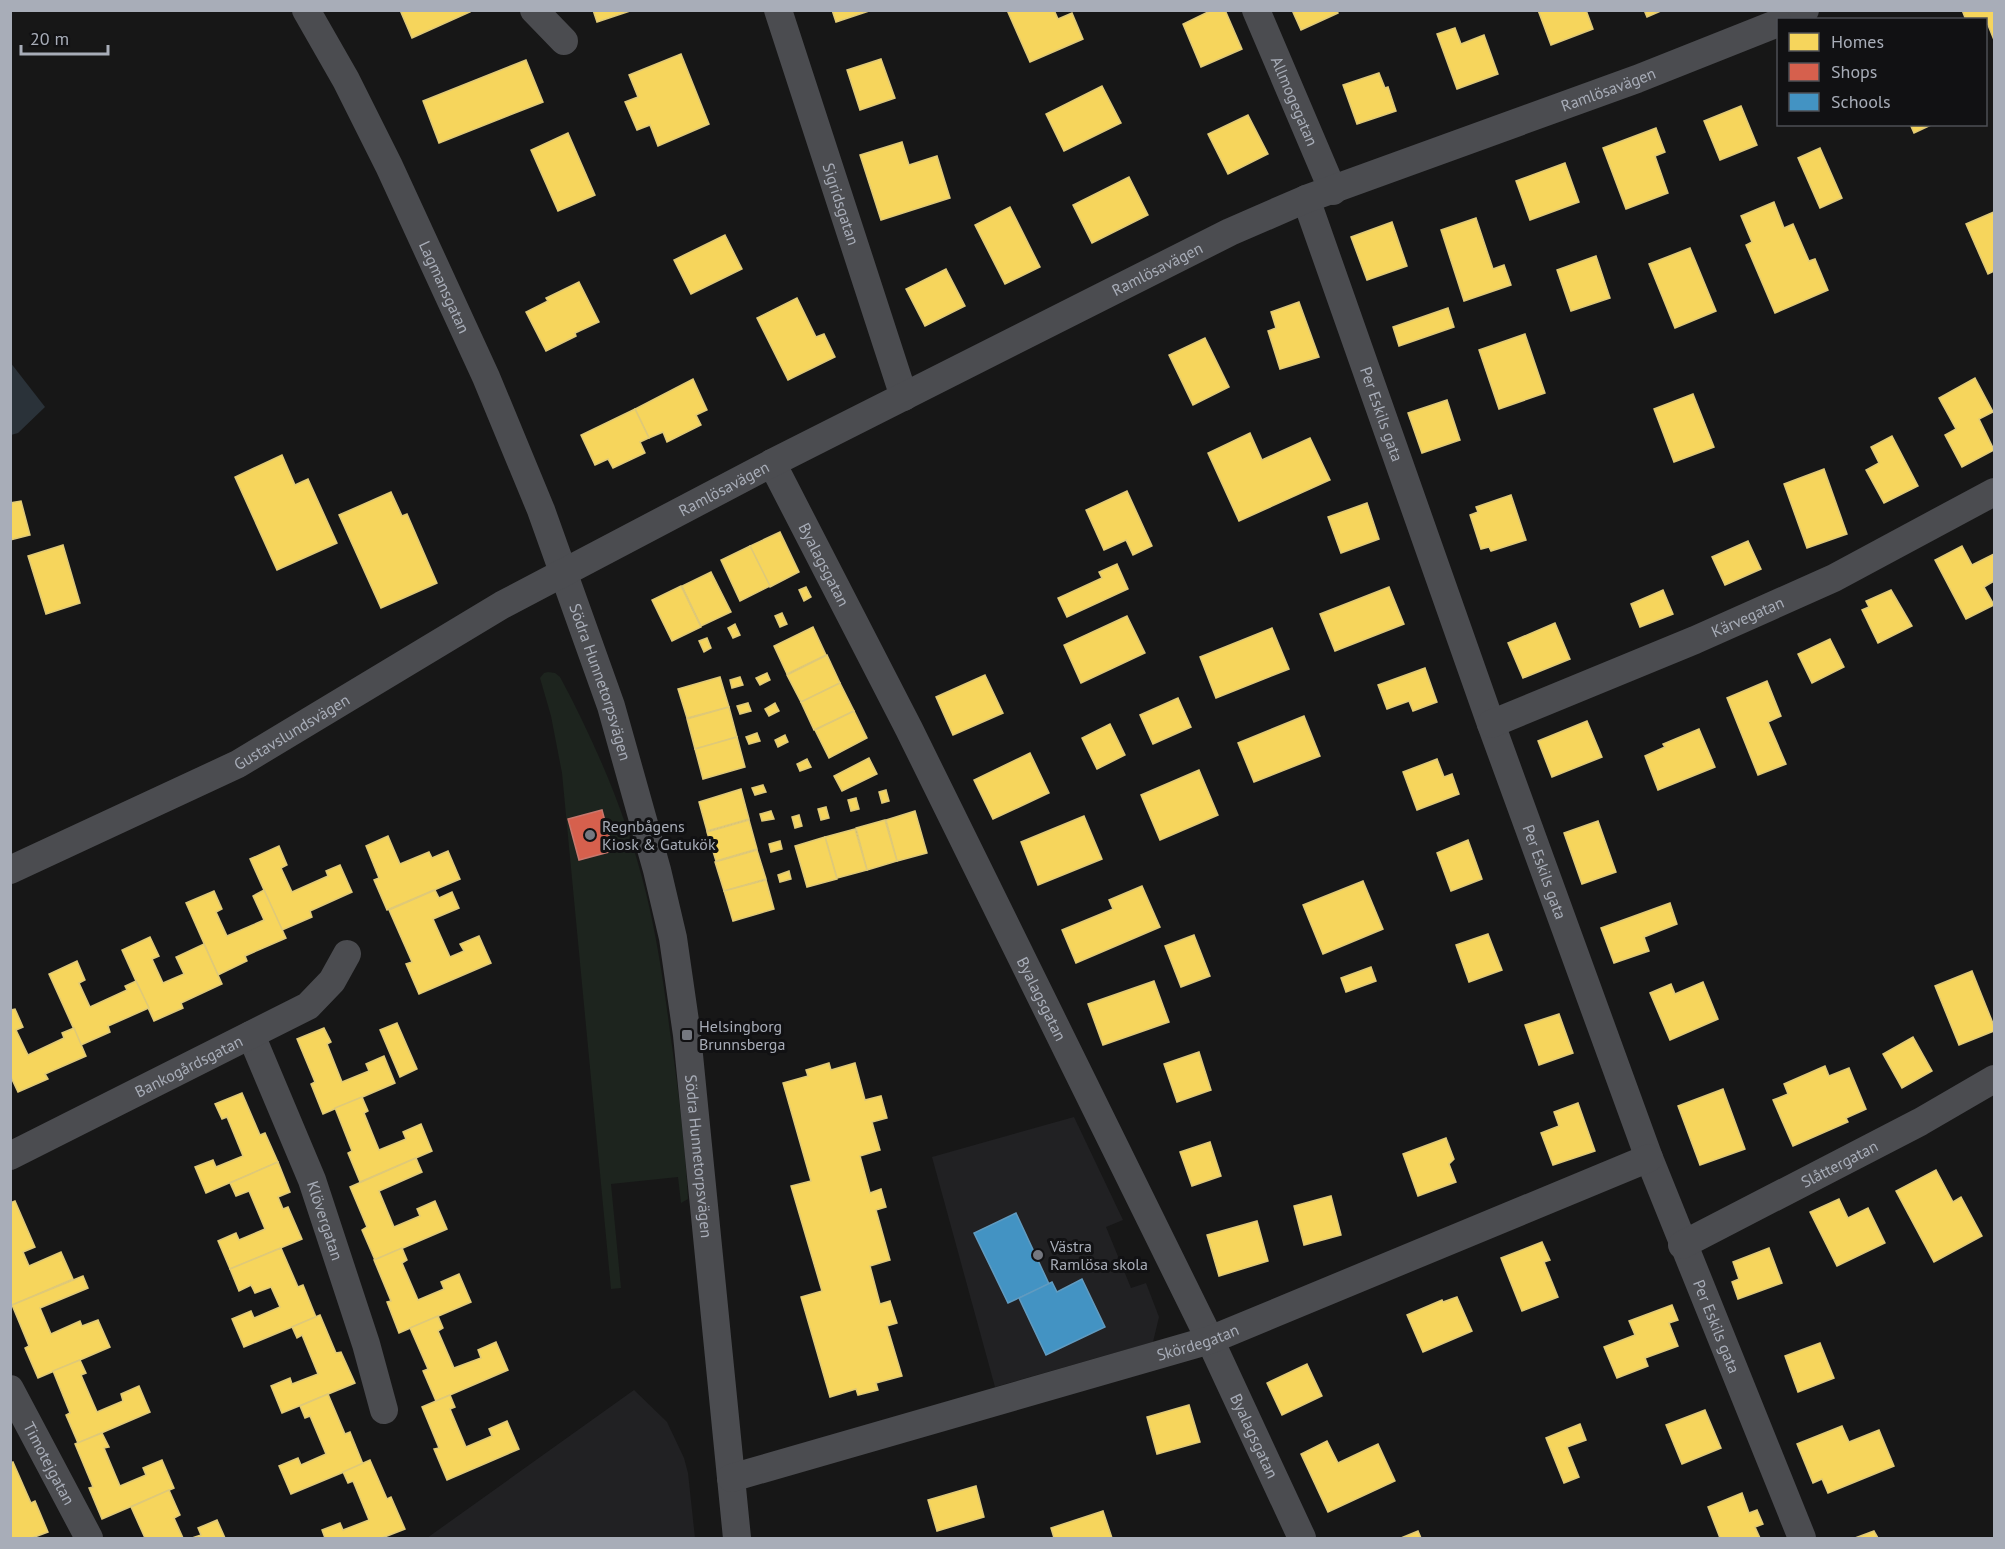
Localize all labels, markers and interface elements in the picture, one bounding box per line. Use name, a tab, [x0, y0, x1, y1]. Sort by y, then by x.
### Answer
scale bar	[21, 18, 108, 56]
legend	[1777, 18, 1987, 126]
text: 20 m	[30, 27, 69, 50]
text: Homes	[1831, 30, 1884, 53]
street label: Allmogegatan	[1267, 53, 1323, 149]
text: Shops	[1831, 60, 1877, 83]
street label: Ramlösavägen	[1558, 63, 1658, 116]
text: Schools	[1831, 90, 1891, 113]
street label: Sigridsgatan	[818, 160, 864, 248]
street label: Ramlösavägen	[1108, 237, 1206, 300]
street label: Lagmansgatan	[415, 238, 475, 336]
street label: Per Eskils gata	[1356, 364, 1408, 464]
street label: Ramlösavägen	[675, 456, 772, 520]
street label: Byalagsgatan	[794, 519, 854, 610]
street label: Kärvegatan	[1708, 592, 1787, 642]
street label: Södra Hunnetorpsvägen	[565, 601, 636, 763]
street label: Gustavslundsvägen	[230, 689, 353, 774]
place label: Regnbågens Kiosk & Gatukök	[602, 816, 716, 854]
street label: Per Eskils gata	[1518, 822, 1571, 922]
marker: Regnbågens Kiosk & Gatukök	[583, 828, 597, 842]
street label: Byalagsgatan	[1013, 953, 1071, 1044]
place label: Helsingborg Brunnsberga	[699, 1016, 785, 1054]
marker: Helsingborg Brunnsberga	[680, 1028, 694, 1042]
street label: Bankogårdsgatan	[131, 1031, 246, 1102]
street label: Södra Hunnetorpsvägen	[681, 1073, 717, 1239]
street label: Slåttergatan	[1797, 1136, 1881, 1192]
street label: Klövergatan	[303, 1178, 348, 1263]
place label: Västra Ramlösa skola	[1049, 1236, 1148, 1274]
marker: Västra Ramlösa skola	[1031, 1248, 1045, 1262]
street label: Per Eskils gata	[1689, 1277, 1745, 1376]
street label: Skördegatan	[1154, 1319, 1242, 1365]
street label: Byalagsgatan	[1226, 1390, 1283, 1481]
street label: Timotejgatan	[19, 1418, 80, 1508]

